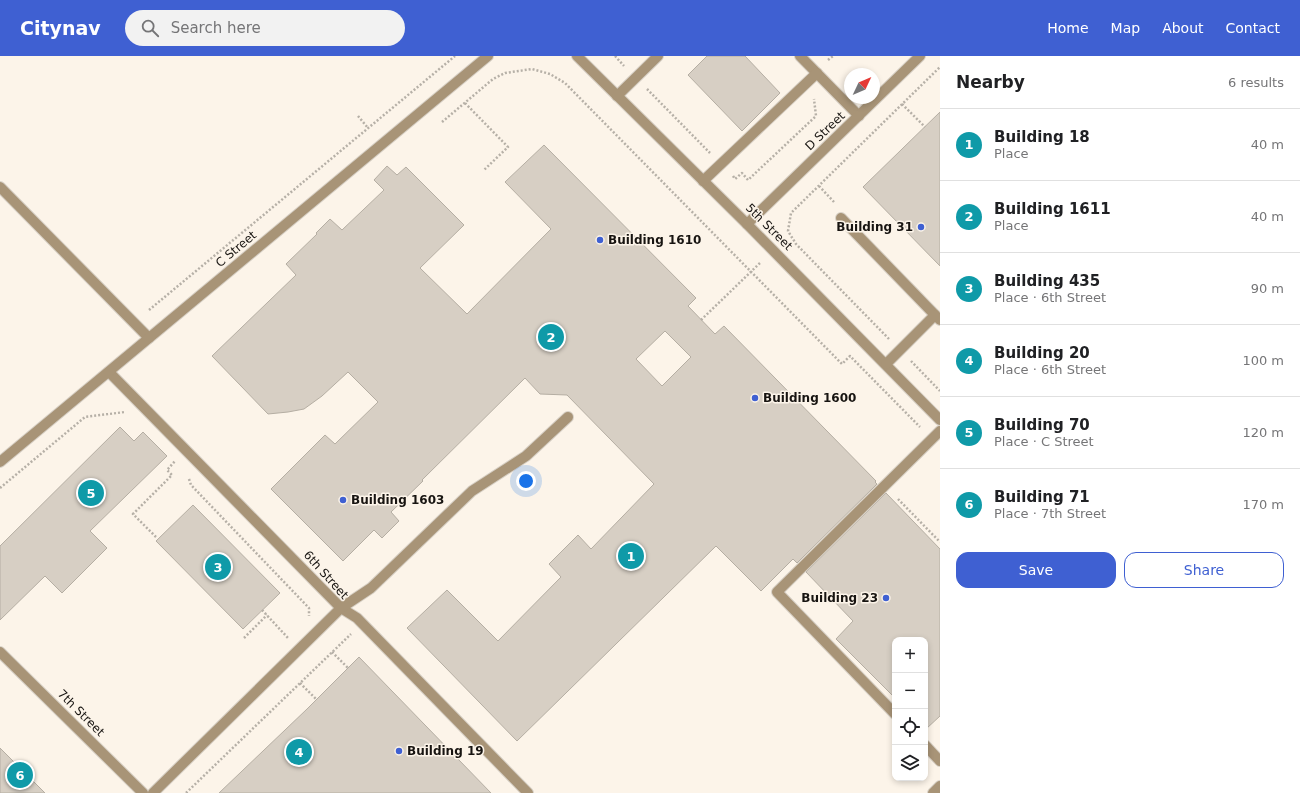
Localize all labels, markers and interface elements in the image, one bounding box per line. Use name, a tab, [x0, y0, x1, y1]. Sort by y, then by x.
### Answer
search box	[125, 10, 405, 46]
text: Citynav	[20, 17, 101, 39]
icon: search	[139, 17, 161, 39]
text: Search here	[171, 19, 261, 37]
text: Home	[1047, 20, 1089, 36]
text: Map	[1111, 20, 1140, 36]
text: About	[1162, 20, 1204, 36]
text: Contact	[1226, 20, 1280, 36]
north arrow	[844, 68, 880, 104]
text: Nearby	[956, 72, 1025, 92]
text: 6 results	[1228, 75, 1284, 90]
street label: D Street	[802, 109, 848, 153]
text: Building 18	[994, 128, 1090, 146]
text: 1	[964, 137, 974, 152]
text: 40 m	[1251, 137, 1284, 152]
text: Place	[994, 146, 1029, 161]
text: Building 1611	[994, 200, 1111, 218]
street label: 5th Street	[743, 201, 795, 253]
text: 2	[964, 209, 974, 224]
text: 40 m	[1251, 209, 1284, 224]
text: Place	[994, 218, 1029, 233]
place label: Building 31	[836, 220, 913, 234]
marker: Building 31	[916, 222, 926, 232]
street label: C Street	[213, 228, 259, 270]
place label: Building 1610	[608, 233, 701, 247]
marker: Building 1610	[595, 235, 605, 245]
text: Building 435	[994, 272, 1100, 290]
text: 3	[964, 281, 974, 296]
text: 90 m	[1251, 281, 1284, 296]
text: Place · 6th Street	[994, 290, 1106, 305]
pin: 2	[538, 322, 564, 352]
text: Building 20	[994, 344, 1090, 362]
text: 4	[964, 353, 974, 368]
text: 100 m	[1242, 353, 1284, 368]
text: Place · 6th Street	[994, 362, 1106, 377]
place label: Building 1600	[763, 391, 856, 405]
marker: Building 1600	[750, 393, 760, 403]
text: Building 70	[994, 416, 1090, 434]
text: 5	[964, 425, 974, 440]
text: 120 m	[1242, 425, 1284, 440]
text: Place · C Street	[994, 434, 1094, 449]
your location	[516, 471, 536, 491]
pin: 5	[78, 478, 104, 508]
text: Building 71	[994, 488, 1090, 506]
place label: Building 1603	[351, 493, 444, 507]
marker: Building 1603	[338, 495, 348, 505]
text: 6	[964, 497, 974, 512]
text: 170 m	[1242, 497, 1284, 512]
text: Place · 7th Street	[994, 506, 1106, 521]
pin: 1	[618, 541, 644, 571]
street label: 6th Street	[301, 548, 352, 602]
pin: 3	[205, 552, 231, 582]
button: Save	[956, 552, 1116, 588]
button: Share	[1124, 552, 1284, 588]
place label: Building 23	[801, 591, 878, 605]
marker: Building 23	[881, 593, 891, 603]
map controls	[892, 637, 928, 781]
button: +	[892, 637, 928, 673]
button: −	[892, 673, 928, 709]
street label: 7th Street	[55, 687, 107, 739]
button: locate	[892, 709, 928, 745]
pin: 4	[286, 737, 312, 767]
place label: Building 19	[407, 744, 484, 758]
button: layers	[892, 745, 928, 781]
marker: Building 19	[394, 746, 404, 756]
pin: 6	[7, 760, 33, 790]

